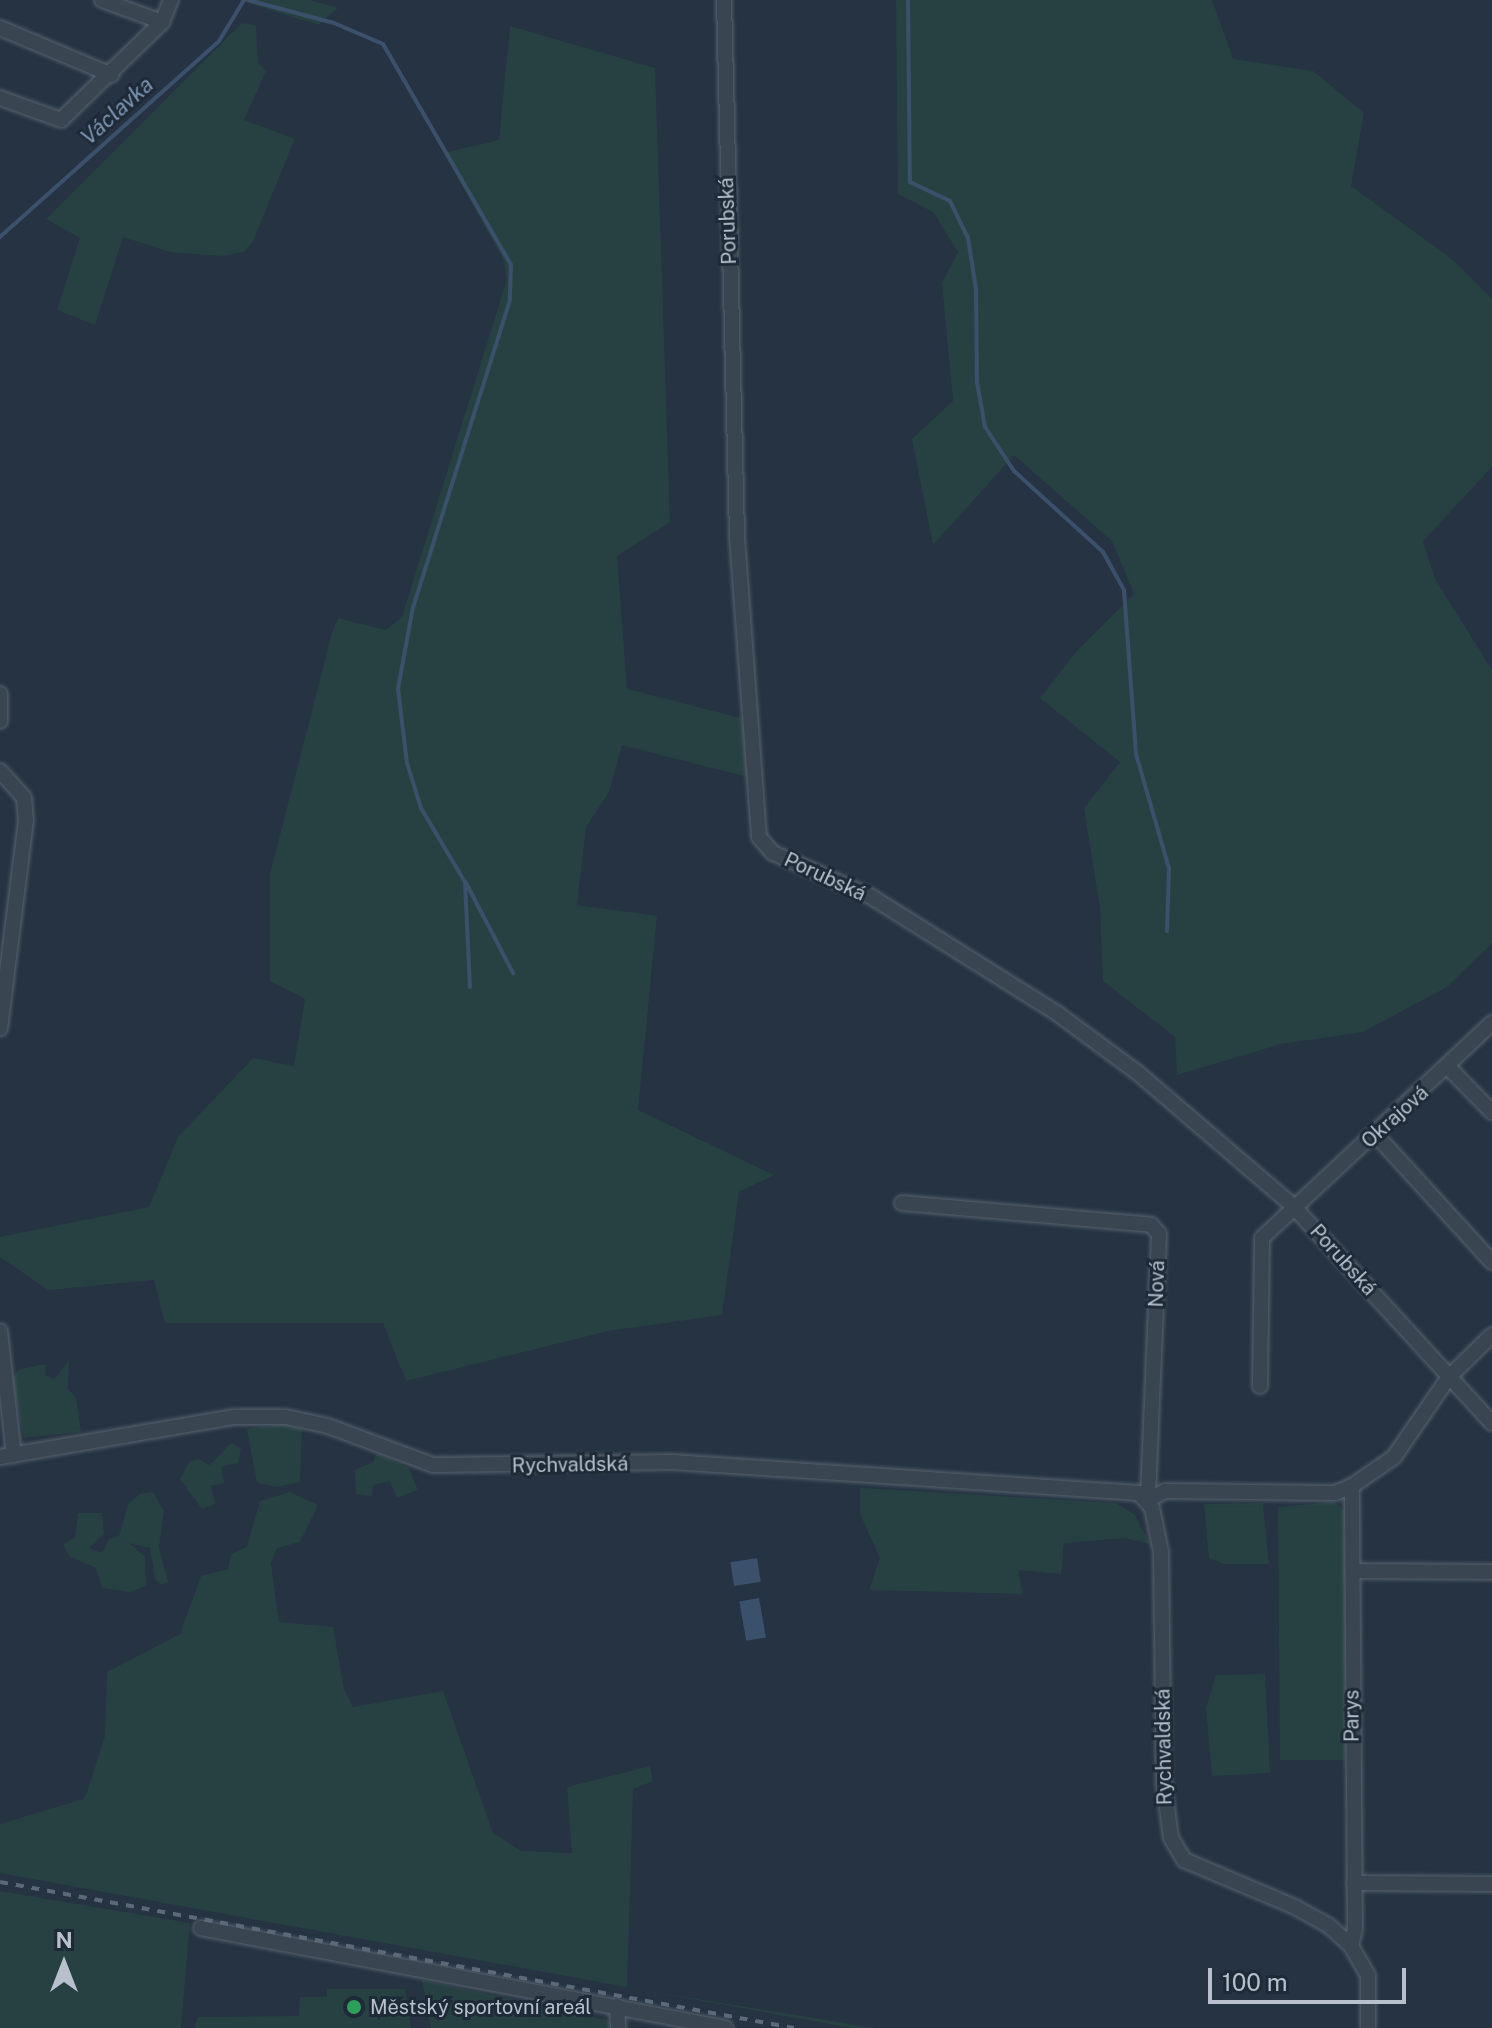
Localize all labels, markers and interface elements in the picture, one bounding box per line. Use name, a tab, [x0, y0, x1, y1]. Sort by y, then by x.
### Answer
water label: Václavka	[75, 72, 159, 150]
street label: Porubská	[714, 177, 742, 265]
street label: Porubská	[780, 848, 870, 906]
street label: Okrajová	[1357, 1081, 1433, 1153]
street label: Porubská	[1305, 1219, 1381, 1301]
street label: Nová	[1144, 1260, 1170, 1308]
street label: Rychvaldská	[512, 1452, 628, 1478]
street label: Rychvaldská	[1151, 1689, 1177, 1805]
street label: Parys	[1340, 1690, 1364, 1742]
north arrow	[24, 1924, 104, 2004]
text: N	[55, 1927, 73, 1953]
scale bar	[1212, 1952, 1410, 2002]
text: 100 m	[1222, 1968, 1288, 1996]
place label: Městský sportovní areál	[370, 1995, 591, 2019]
marker: Městský sportovní areál	[345, 1998, 363, 2016]

